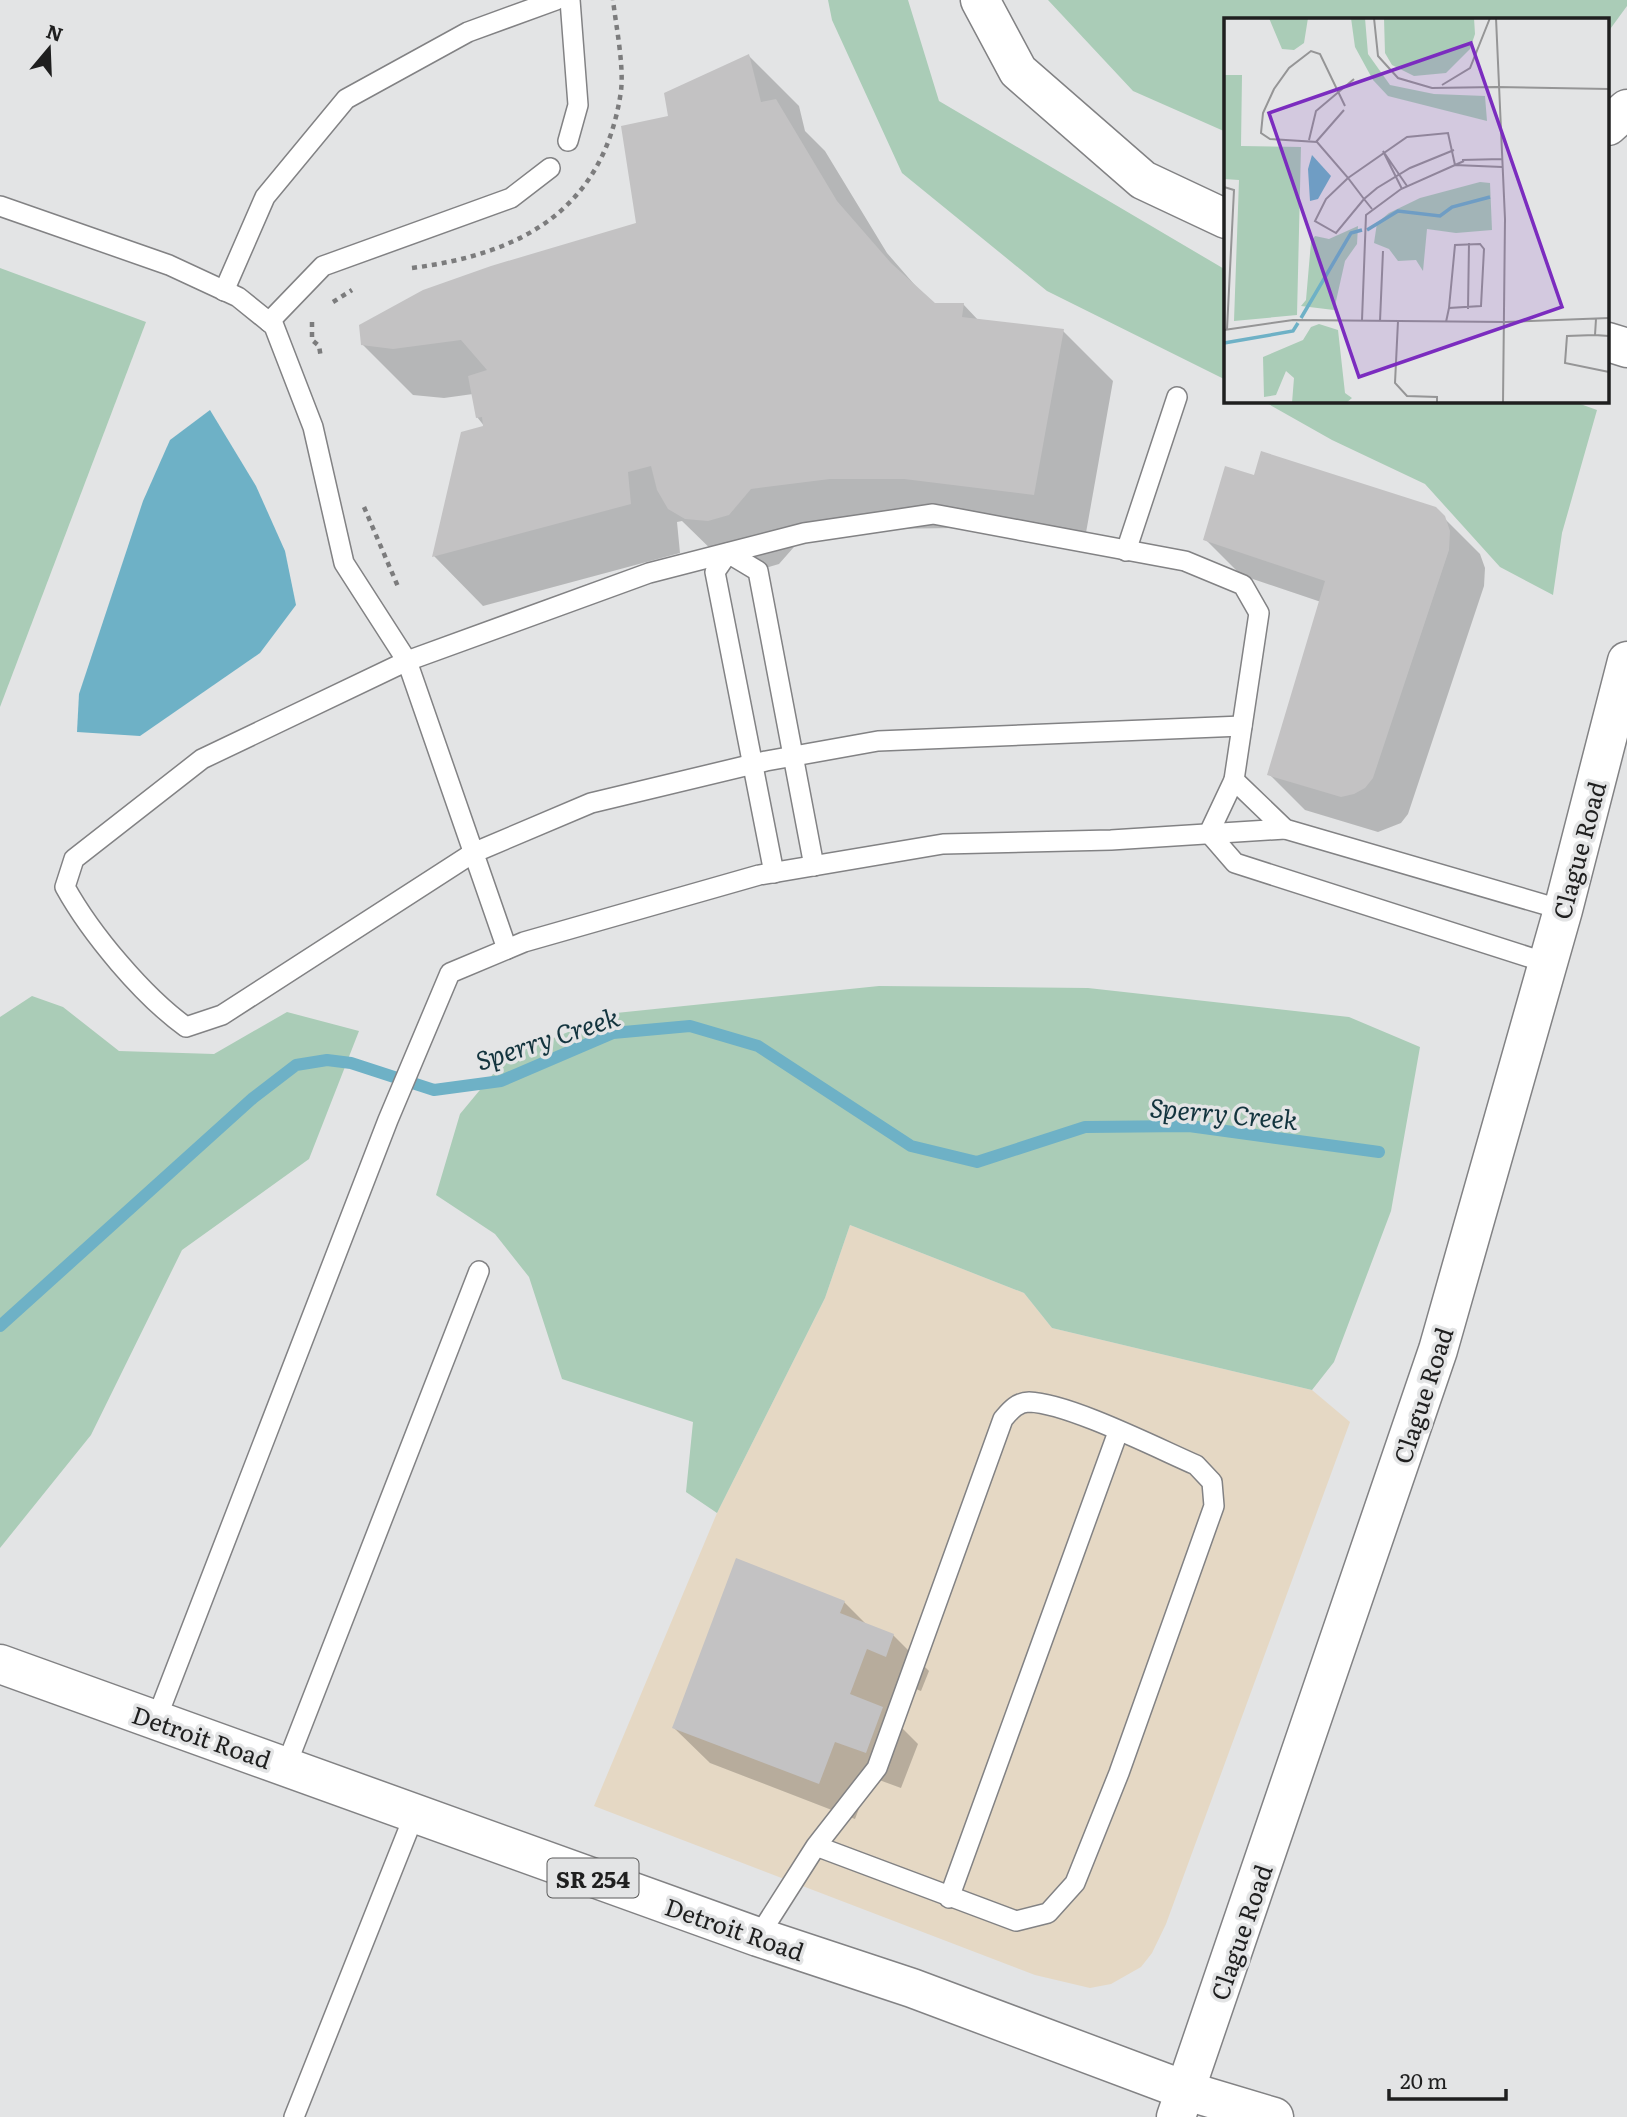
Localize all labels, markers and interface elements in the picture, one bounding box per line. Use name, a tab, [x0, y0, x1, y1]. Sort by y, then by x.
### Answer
north arrow	[14, 14, 84, 84]
text: N	[43, 16, 67, 48]
inset map	[1224, 18, 1610, 402]
street label: Clague Road	[1543, 777, 1613, 923]
water label: Sperry Creek	[470, 995, 624, 1079]
water label: Sperry Creek	[1148, 1086, 1300, 1138]
street label: Clague Road	[1383, 1322, 1461, 1468]
street label: Detroit Road	[128, 1696, 276, 1776]
road number: SR 254	[548, 1858, 638, 1898]
street label: Clague Road	[1200, 1859, 1280, 2005]
street label: Detroit Road	[661, 1888, 809, 1968]
scale bar	[1389, 2058, 1506, 2102]
text: 20 m	[1400, 2064, 1447, 2095]

